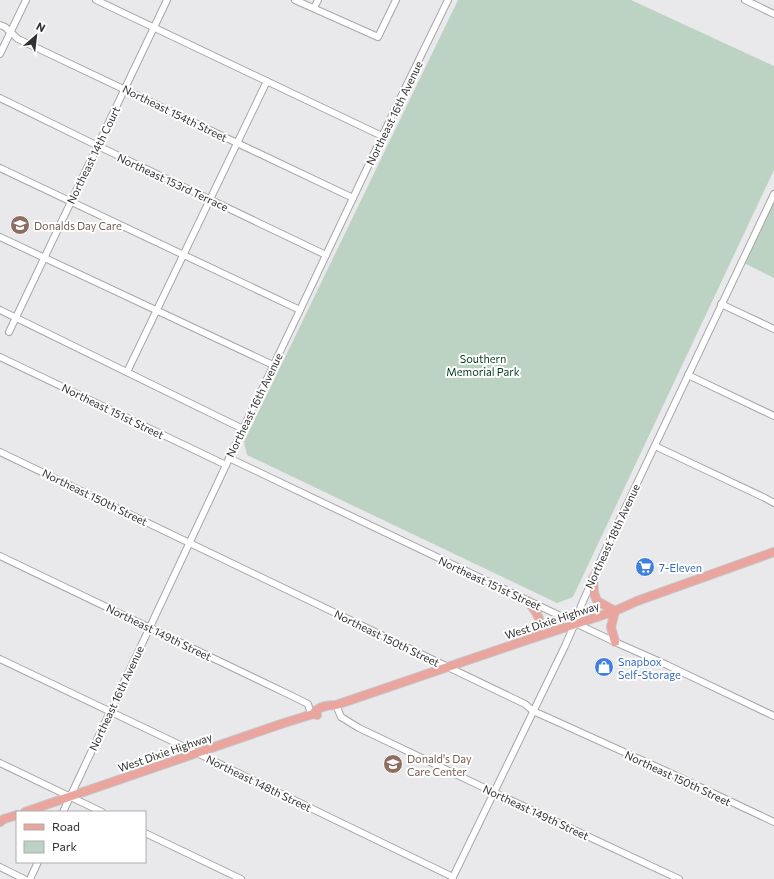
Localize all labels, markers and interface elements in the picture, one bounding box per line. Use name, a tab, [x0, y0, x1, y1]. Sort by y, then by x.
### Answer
north arrow	[16, 16, 56, 56]
text: N	[34, 19, 48, 34]
street label: Northeast 16th Avenue	[363, 59, 425, 167]
street label: Northeast 154th Street	[121, 82, 230, 144]
street label: Northeast 14th Court	[64, 104, 122, 206]
street label: Northeast 153rd Terrace	[115, 151, 231, 214]
school or university icon: Donalds Day Care	[9, 214, 31, 236]
place label: Donalds Day Care	[34, 219, 122, 232]
street label: Northeast 16th Avenue	[223, 351, 285, 459]
park label: Southern Memorial Park	[446, 352, 520, 378]
street label: Northeast 151st Street	[60, 381, 166, 442]
street label: Northeast 150th Street	[40, 466, 150, 528]
street label: Northeast 18th Avenue	[582, 481, 642, 590]
street label: Northeast 151st Street	[437, 554, 544, 613]
supermarket icon: 7-Eleven	[634, 556, 656, 578]
place label: 7-Eleven	[659, 561, 702, 574]
street label: West Dixie Highway	[503, 598, 601, 641]
street label: Northeast 149th Street	[104, 601, 214, 663]
street label: Northeast 150th Street	[332, 607, 442, 669]
street label: Northeast 16th Avenue	[86, 643, 146, 752]
place label: Snapbox Self-Storage	[618, 655, 681, 681]
shop icon: Snapbox Self-Storage	[593, 656, 615, 678]
street label: West Dixie Highway	[116, 730, 214, 774]
street label: Northeast 150th Street	[623, 748, 733, 808]
street label: Northeast 148th Street	[204, 752, 314, 814]
place label: Donald's Day Care Center	[407, 752, 472, 778]
school or university icon: Donald's Day Care Center	[382, 753, 404, 775]
street label: Northeast 149th Street	[481, 782, 591, 842]
legend	[16, 811, 146, 863]
text: Road	[52, 819, 80, 833]
text: Park	[52, 839, 78, 853]

